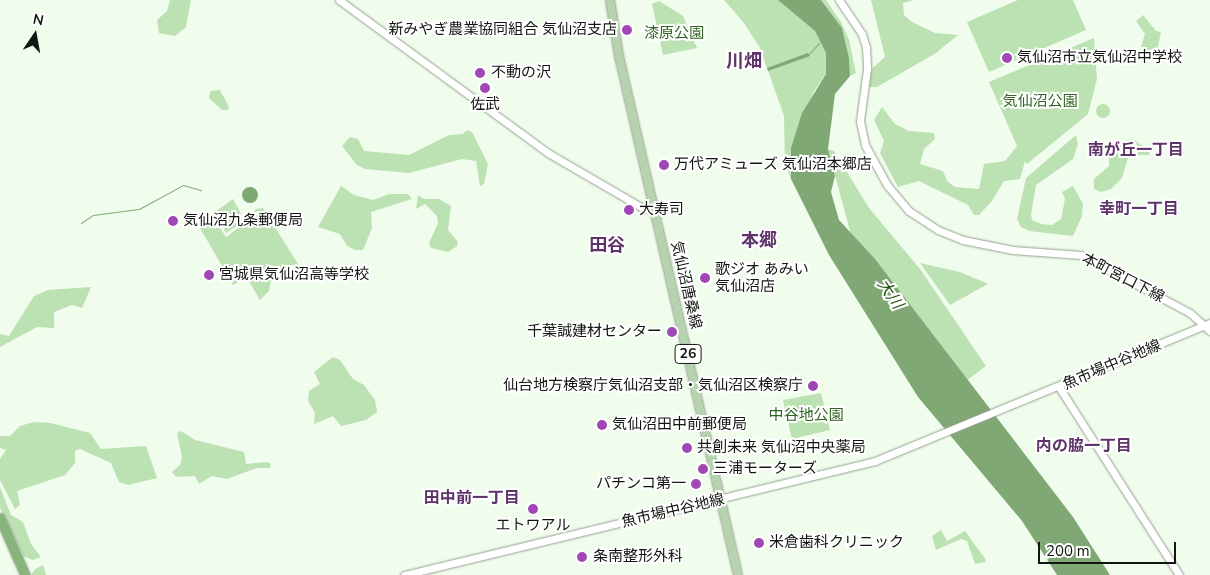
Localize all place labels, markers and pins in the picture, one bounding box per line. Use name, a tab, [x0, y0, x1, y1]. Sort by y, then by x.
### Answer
place label: 新みやぎ農業協同組合 気仙沼支店	[388, 21, 617, 39]
marker: 新みやぎ農業協同組合 気仙沼支店	[621, 24, 633, 36]
place label: 気仙沼市立気仙沼中学校	[1017, 49, 1182, 67]
marker: 気仙沼市立気仙沼中学校	[1001, 52, 1013, 64]
place label: 不動の沢	[491, 64, 551, 82]
marker: 不動の沢	[473, 66, 487, 80]
marker: 佐武	[479, 82, 491, 94]
place label: 佐武	[470, 96, 500, 114]
place label: 万代アミューズ 気仙沼本郷店	[674, 156, 873, 174]
marker: 万代アミューズ 気仙沼本郷店	[658, 159, 670, 171]
place label: 大寿司	[639, 201, 684, 219]
marker: 大寿司	[623, 204, 635, 216]
place label: 気仙沼九条郵便局	[183, 212, 303, 230]
marker: 気仙沼九条郵便局	[167, 215, 179, 227]
place label: 歌ジオ あみい 気仙沼店	[715, 260, 809, 295]
place label: 宮城県気仙沼高等学校	[219, 266, 369, 284]
marker: 宮城県気仙沼高等学校	[203, 269, 215, 281]
marker: 歌ジオ あみい 気仙沼店	[699, 272, 711, 284]
place label: 千葉誠建材センター	[527, 323, 662, 341]
marker: 千葉誠建材センター	[666, 326, 678, 338]
place label: 仙台地方検察庁気仙沼支部・気仙沼区検察庁	[503, 377, 803, 395]
marker: 仙台地方検察庁気仙沼支部・気仙沼区検察庁	[807, 380, 819, 392]
place label: 気仙沼田中前郵便局	[612, 416, 747, 434]
marker: 気仙沼田中前郵便局	[596, 419, 608, 431]
place label: 共創未来 気仙沼中央薬局	[697, 439, 866, 457]
marker: 共創未来 気仙沼中央薬局	[681, 442, 693, 454]
place label: 三浦モーターズ	[713, 460, 818, 478]
marker: 三浦モーターズ	[697, 463, 709, 475]
place label: パチンコ第一	[596, 475, 686, 493]
marker: パチンコ第一	[690, 478, 702, 490]
marker: エトワアル	[527, 503, 539, 515]
place label: エトワアル	[496, 517, 570, 535]
place label: 米倉歯科クリニック	[769, 534, 904, 552]
marker: 米倉歯科クリニック	[753, 537, 765, 549]
place label: 条南整形外科	[593, 548, 683, 566]
marker: 条南整形外科	[575, 550, 589, 564]

